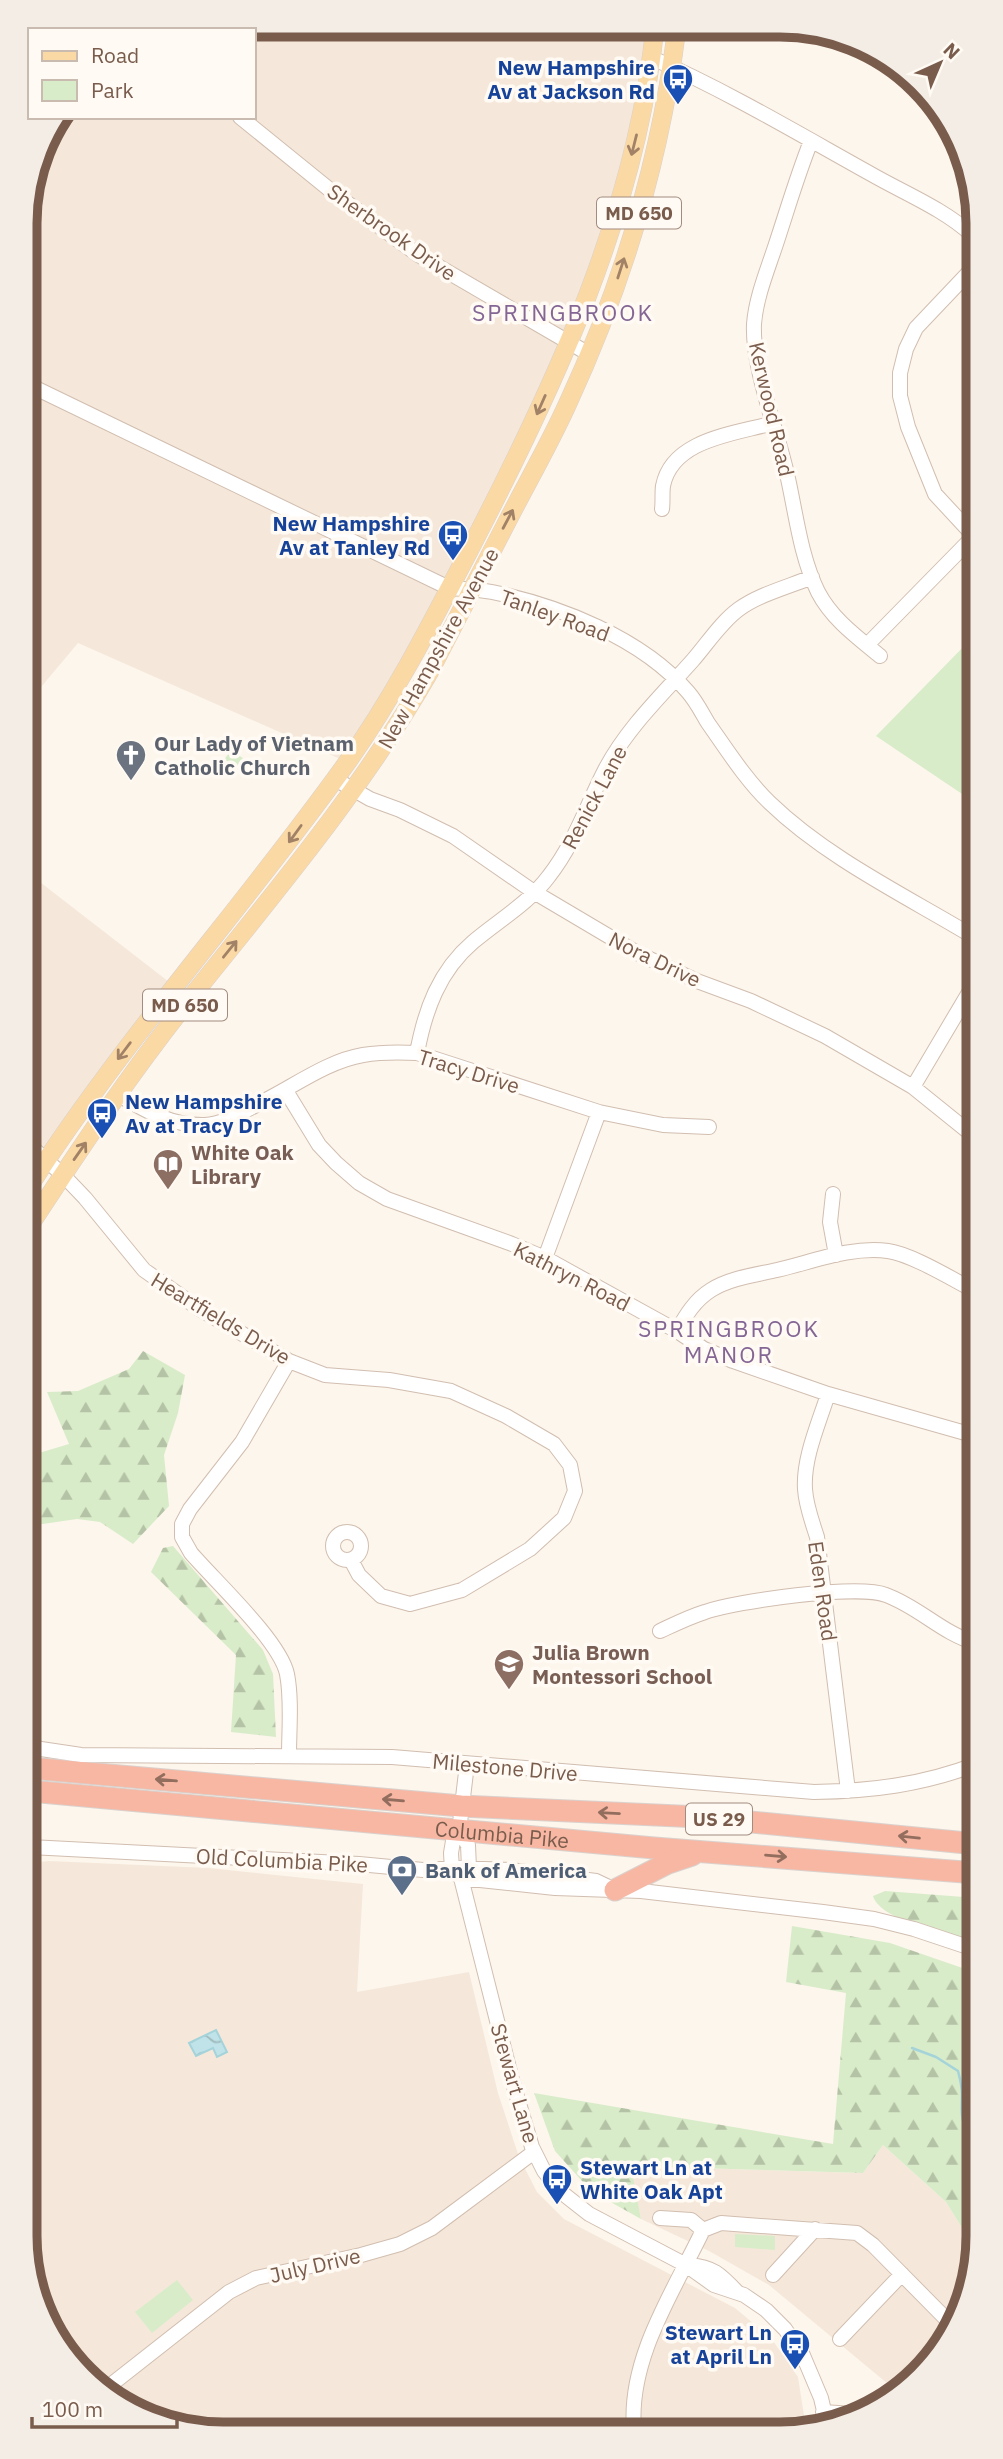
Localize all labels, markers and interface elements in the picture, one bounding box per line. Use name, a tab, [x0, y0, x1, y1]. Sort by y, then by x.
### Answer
legend	[28, 28, 256, 119]
north arrow	[905, 28, 975, 98]
text: N	[939, 37, 965, 64]
text: Road	[91, 41, 139, 69]
place label: New Hampshire Av at Jackson Rd	[487, 53, 655, 105]
bus stop icon: New Hampshire Av at Jackson Rd	[661, 62, 695, 106]
text: Park	[91, 76, 134, 104]
one-way arrow	[627, 133, 640, 156]
street label: Sherbrook Drive	[322, 177, 462, 287]
road number: MD 650	[597, 197, 681, 228]
one-way arrow	[616, 257, 628, 279]
district label: SPRINGBROOK	[472, 297, 654, 327]
street label: Kerwood Road	[743, 339, 801, 479]
one-way arrow	[534, 394, 547, 415]
place label: New Hampshire Av at Tanley Rd	[273, 509, 430, 561]
one-way arrow	[502, 509, 516, 530]
bus stop icon: New Hampshire Av at Tanley Rd	[436, 518, 470, 562]
street label: New Hampshire Avenue	[371, 543, 505, 753]
street label: Tanley Road	[496, 582, 614, 648]
place label: Our Lady of Vietnam Catholic Church	[154, 729, 354, 781]
church icon: Our Lady of Vietnam Catholic Church	[114, 738, 148, 782]
street label: Renick Lane	[555, 740, 633, 854]
one-way arrow	[288, 824, 302, 843]
street label: Nora Drive	[604, 925, 706, 993]
one-way arrow	[222, 941, 238, 959]
road number: MD 650	[143, 990, 227, 1021]
one-way arrow	[116, 1041, 131, 1060]
street label: Tracy Drive	[415, 1042, 523, 1100]
place label: New Hampshire Av at Tracy Dr	[125, 1087, 283, 1139]
bus stop icon: New Hampshire Av at Tracy Dr	[85, 1096, 119, 1140]
place label: White Oak Library	[191, 1138, 295, 1190]
one-way arrow	[72, 1142, 87, 1161]
library icon: White Oak Library	[151, 1147, 185, 1191]
street label: Kathryn Road	[509, 1235, 635, 1317]
street label: Heartfields Drive	[146, 1265, 296, 1371]
district label: SPRINGBROOK MANOR	[638, 1313, 820, 1369]
street label: Eden Road	[802, 1539, 844, 1643]
place label: Julia Brown Montessori School	[532, 1638, 712, 1690]
school or university icon: Julia Brown Montessori School	[492, 1647, 526, 1691]
street label: Milestone Drive	[431, 1747, 579, 1787]
one-way arrow	[155, 1773, 178, 1786]
one-way arrow	[382, 1793, 405, 1806]
road number: US 29	[686, 1803, 752, 1834]
one-way arrow	[598, 1806, 621, 1819]
street label: Columbia Pike	[434, 1814, 570, 1854]
one-way arrow	[898, 1830, 921, 1843]
street label: Old Columbia Pike	[195, 1842, 369, 1878]
one-way arrow	[764, 1850, 787, 1863]
bank icon: Bank of America	[385, 1853, 419, 1897]
place label: Bank of America	[425, 1856, 587, 1884]
street label: Stewart Lane	[485, 2020, 545, 2146]
place label: Stewart Ln at White Oak Apt	[580, 2153, 723, 2205]
bus stop icon: Stewart Ln at White Oak Apt	[540, 2162, 574, 2206]
street label: July Drive	[267, 2241, 363, 2289]
place label: Stewart Ln at April Ln	[665, 2318, 772, 2370]
bus stop icon: Stewart Ln at April Ln	[778, 2327, 812, 2371]
scale bar	[32, 2386, 177, 2430]
text: 100 m	[42, 2395, 103, 2423]

